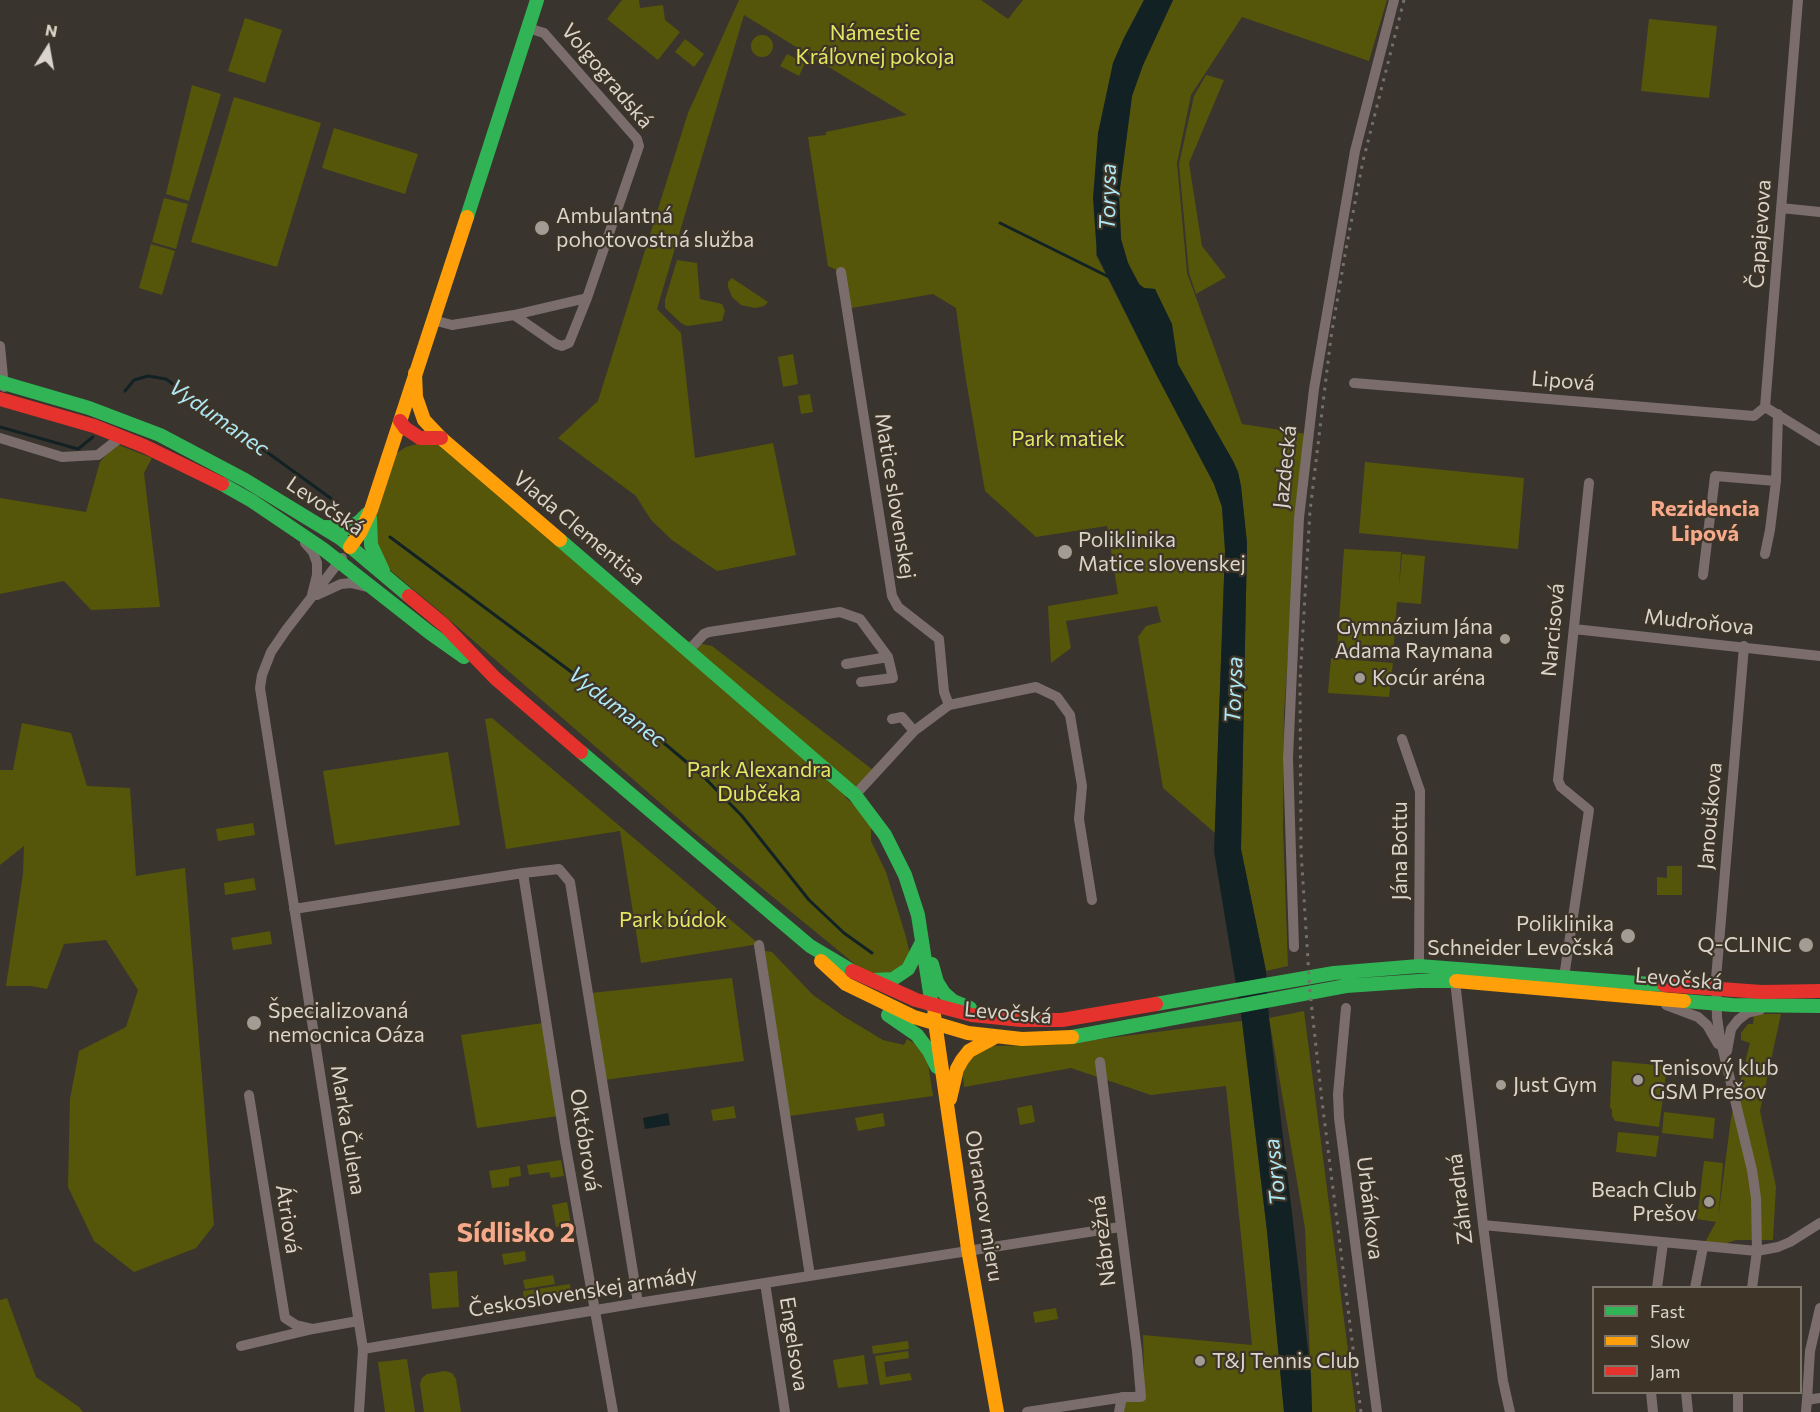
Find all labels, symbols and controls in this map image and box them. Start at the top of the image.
north arrow [18,18,78,78]
street label: Volgogradská [556,18,658,134]
text: N [44,19,59,40]
park label: Námestie Kráľovnej pokoja [796,20,954,70]
water label: Torysa [1094,163,1122,231]
street label: Čapajevova [1744,179,1776,289]
place label: Ambulantná pohotovostná služba [556,203,754,253]
marker: Ambulantná pohotovostná služba [533,219,551,237]
street label: Lipová [1530,366,1596,396]
water label: Vydumanec [164,374,274,462]
street label: Matice slovenskej [869,411,921,581]
street label: Jazdecká [1268,424,1302,510]
park label: Park matiek [1011,426,1125,452]
street label: Vlada Clementisa [508,465,650,591]
street label: Levočská [281,471,369,541]
district label: Rezidencia Lipová [1650,496,1760,548]
place label: Poliklinika Matice slovenskej [1078,527,1246,577]
marker: Poliklinika Matice slovenskej [1056,543,1074,561]
street label: Narcisová [1536,582,1570,678]
street label: Mudroňova [1643,604,1755,640]
place label: Gymnázium Jána Adama Raymana [1335,614,1493,664]
marker: Gymnázium Jána Adama Raymana [1498,632,1512,646]
water label: Torysa [1220,656,1248,724]
water label: Vydumanec [563,661,671,753]
place label: Kocúr aréna [1372,665,1486,691]
marker: Kocúr aréna [1353,671,1367,685]
park label: Park Alexandra Dubčeka [687,757,831,807]
street label: Janouškova [1693,761,1727,871]
street label: Jána Bottu [1387,802,1413,900]
park label: Park búdok [619,907,727,933]
place label: Poliklinika Schneider Levočská [1427,911,1614,961]
marker: Poliklinika Schneider Levočská [1619,927,1637,945]
place label: Q-CLINIC [1698,932,1792,958]
marker: Q-CLINIC [1797,936,1815,954]
street label: Levočská [1634,963,1724,995]
street label: Levočská [963,997,1053,1029]
place label: Špecializovaná nemocnica Oáza [268,998,425,1048]
marker: Špecializovaná nemocnica Oáza [245,1014,263,1032]
place label: Tenisový klub GSM Prešov [1650,1055,1779,1105]
street label: Marka Čulena [325,1063,371,1197]
place label: Just Gym [1513,1072,1597,1098]
marker: Tenisový klub GSM Prešov [1631,1073,1645,1087]
marker: Just Gym [1494,1078,1508,1092]
street label: Októbrová [564,1087,606,1193]
street label: Obrancov mieru [960,1128,1008,1284]
water label: Torysa [1258,1137,1292,1207]
street label: Záhradná [1442,1152,1478,1246]
street label: Urbánkova [1351,1155,1389,1261]
place label: Beach Club Prešov [1591,1177,1697,1227]
street label: Átriová [270,1183,306,1255]
street label: Nábrežná [1085,1194,1121,1288]
marker: Beach Club Prešov [1702,1195,1716,1209]
district label: Sídlisko 2 [457,1217,575,1249]
street label: Československej armády [467,1261,699,1323]
legend [1592,1286,1802,1394]
street label: Engelsova [774,1295,814,1393]
text: Fast [1650,1300,1685,1322]
text: Slow [1650,1330,1690,1352]
place label: T&J Tennis Club [1212,1348,1360,1374]
marker: T&J Tennis Club [1193,1354,1207,1368]
text: Jam [1650,1360,1680,1382]

